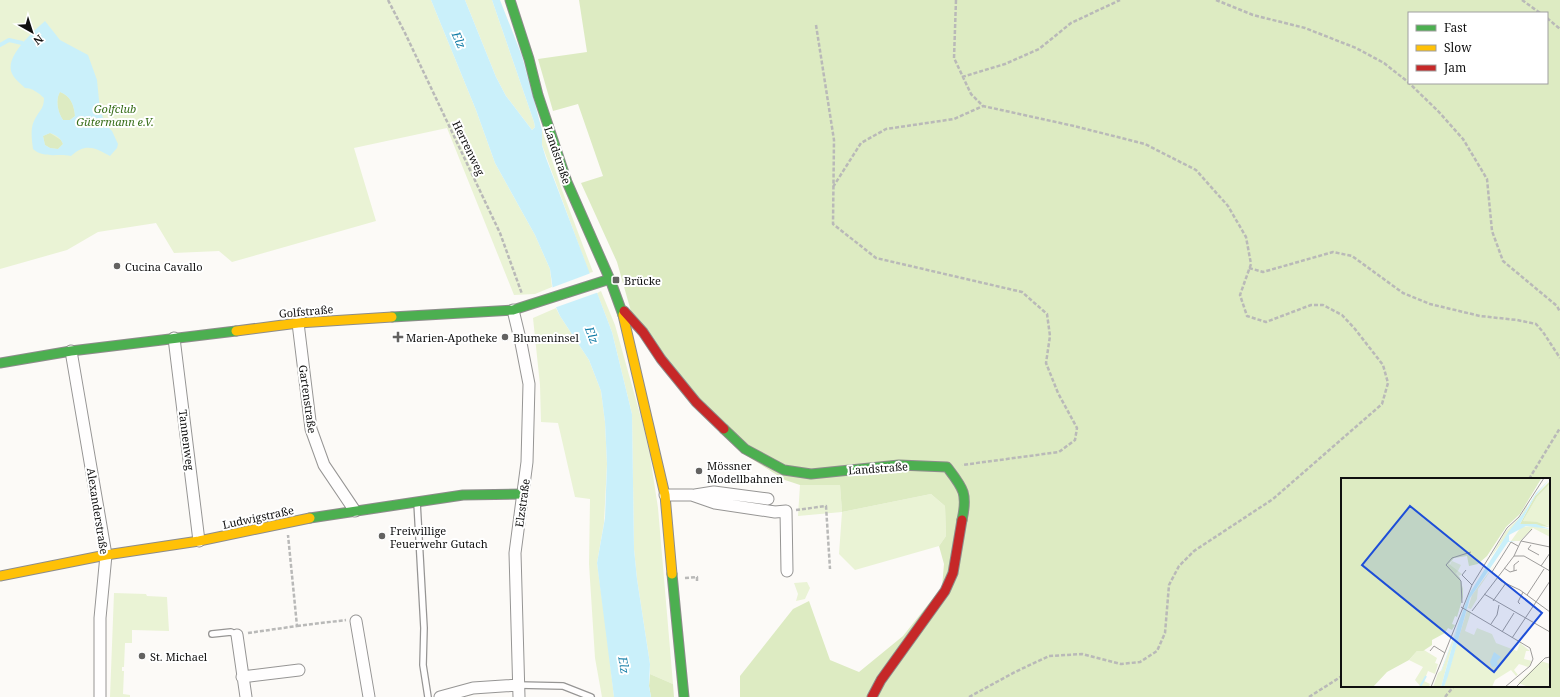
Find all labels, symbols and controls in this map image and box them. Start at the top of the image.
north arrow [12,12,52,52]
legend [1408,12,1548,84]
text: Fast [1444,19,1467,36]
water label: Elz [447,28,470,51]
text: N [30,32,47,49]
text: Slow [1444,39,1472,56]
text: Jam [1443,59,1466,76]
park label: Golfclub Gütermann e.V. [76,101,154,129]
street label: Herrenweg [449,118,489,178]
street label: Landstraße [541,124,575,186]
place label: Cucina Cavallo [125,259,203,274]
marker: Cucina Cavallo [112,261,122,271]
place label: Brücke [624,273,661,288]
marker: Brücke [611,275,621,285]
street label: Golfstraße [278,301,334,321]
water label: Elz [581,323,603,346]
place label: Marien-Apotheke [406,330,497,345]
place label: Blumeninsel [513,330,579,345]
marker: Marien-Apotheke [393,332,403,342]
marker: Blumeninsel [500,332,510,342]
street label: Gartenstraße [296,364,320,434]
street label: Tannenweg [176,409,198,471]
place label: Mössner Modellbahnen [707,458,783,486]
street label: Landstraße [848,458,909,478]
marker: Mössner Modellbahnen [694,466,704,476]
street label: Alexanderstraße [84,467,112,555]
street label: Elzstraße [511,478,533,528]
inset map [1341,478,1550,687]
street label: Ludwigstraße [221,502,295,532]
place label: Freiwillige Feuerwehr Gutach [390,523,488,551]
marker: Freiwillige Feuerwehr Gutach [377,531,387,541]
place label: St. Michael [150,649,208,664]
marker: St. Michael [137,651,147,661]
water label: Elz [614,654,634,675]

